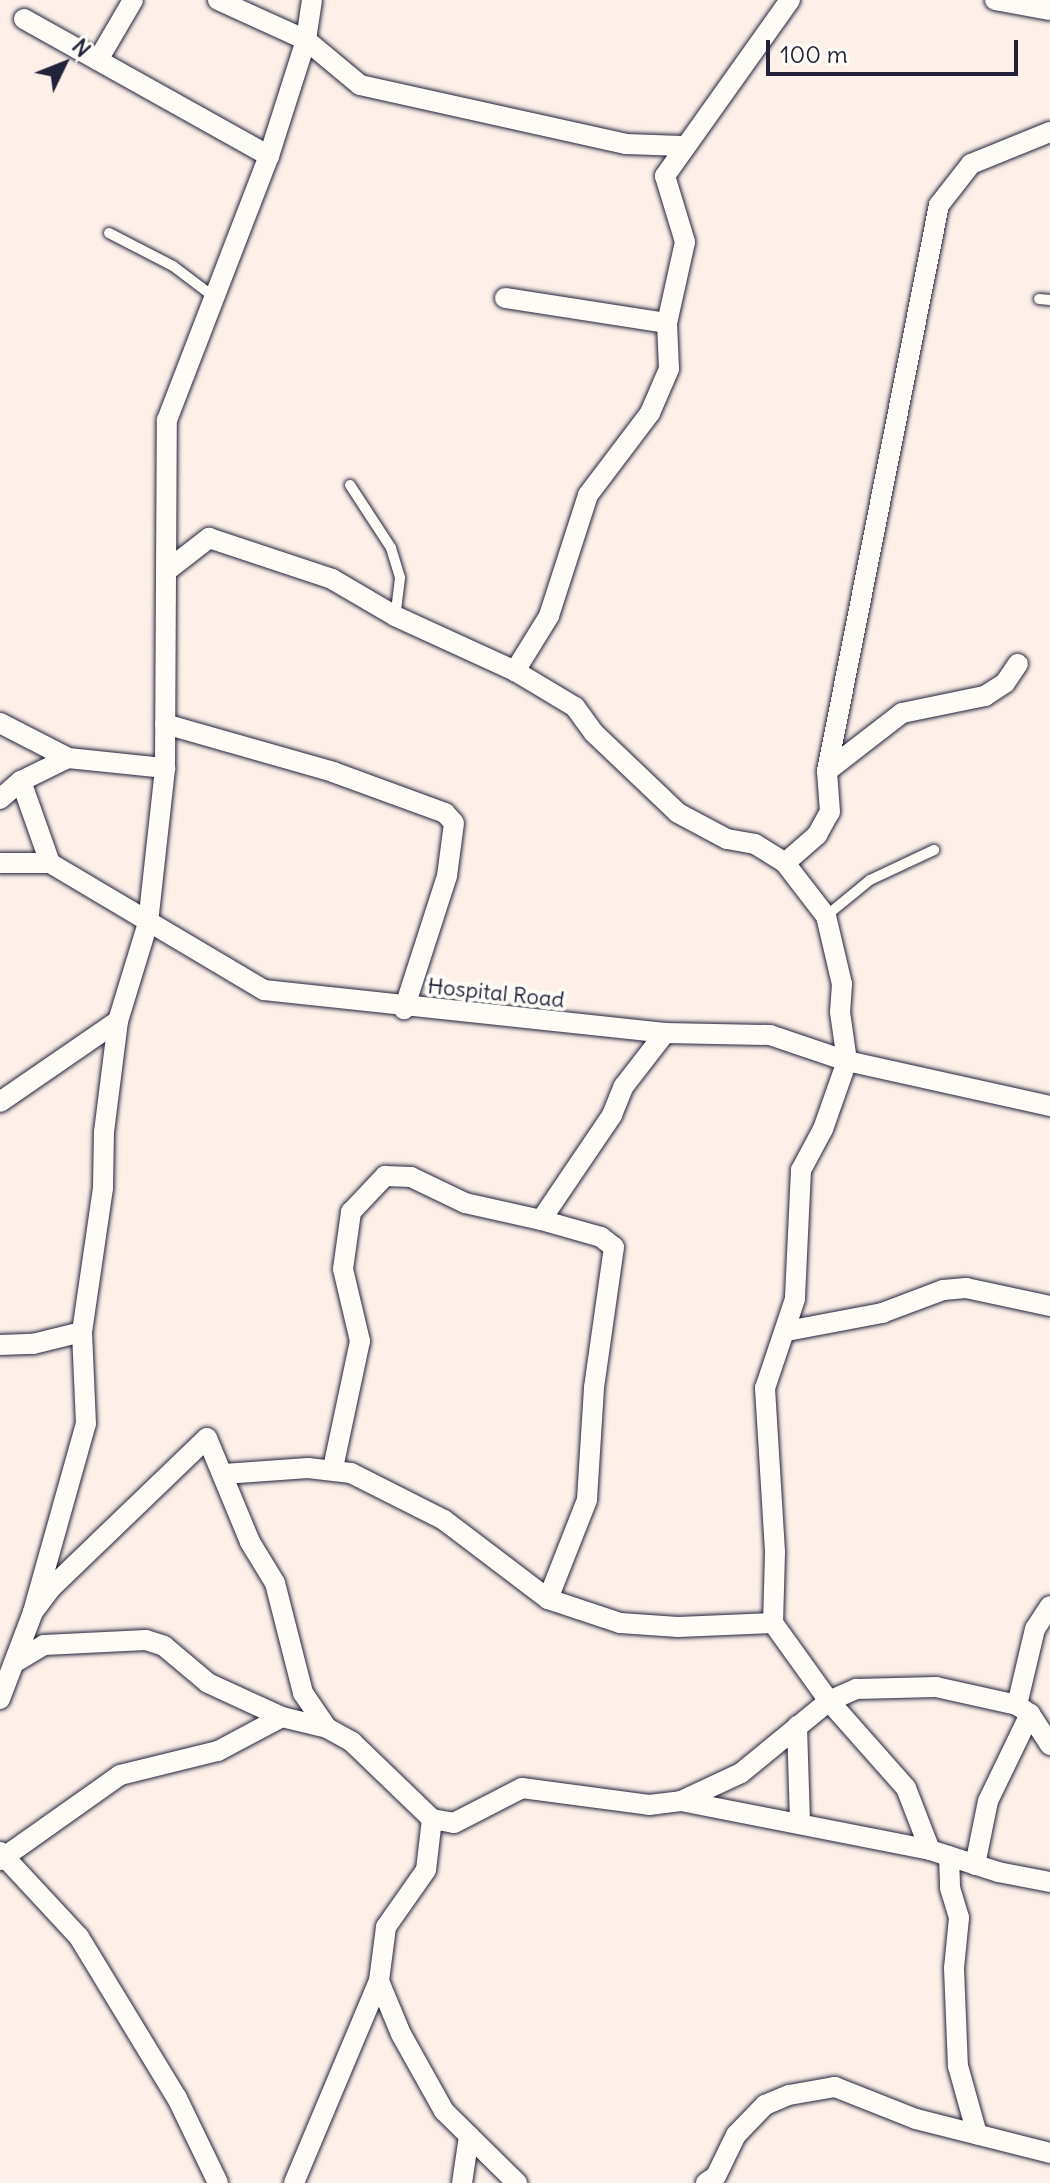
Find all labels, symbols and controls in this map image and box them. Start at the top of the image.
north arrow [24,24,104,104]
scale bar [770,24,1022,74]
text: N [66,33,97,63]
text: 100 m [780,39,848,69]
street label: Hospital Road [426,973,566,1013]

